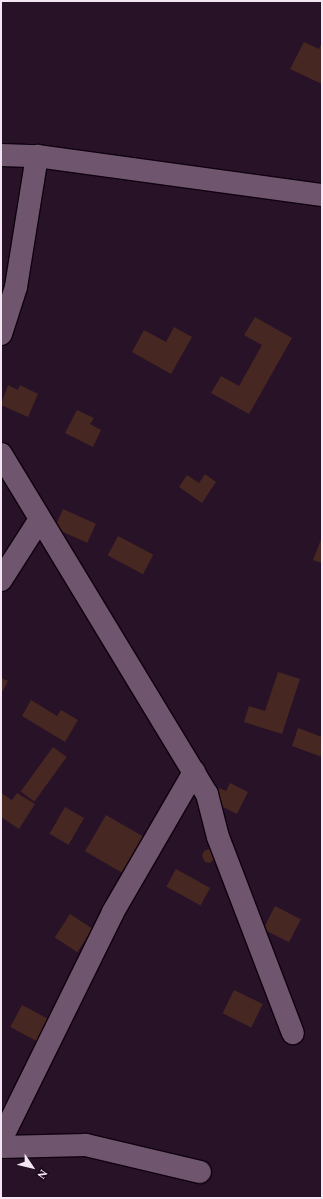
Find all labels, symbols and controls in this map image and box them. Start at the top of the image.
north arrow [12,1147,52,1187]
text: N [33,1166,52,1183]

